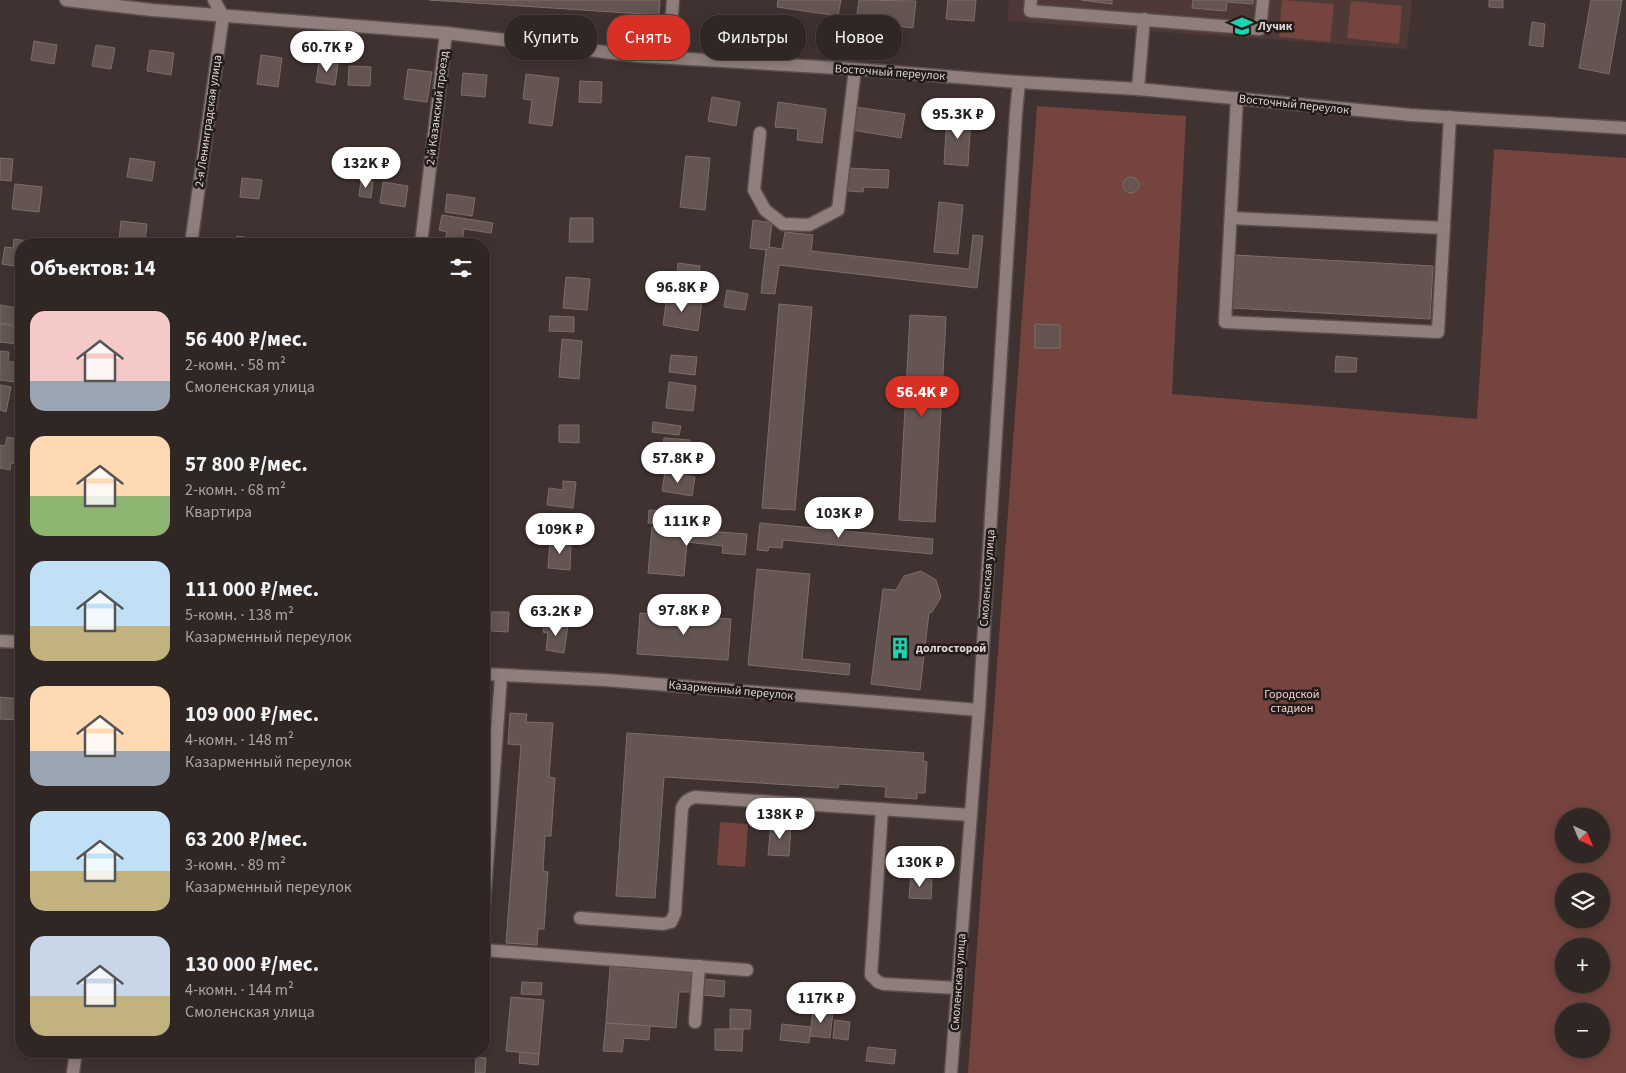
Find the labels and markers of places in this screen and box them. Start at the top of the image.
school or university icon: Лучик [1229,13,1255,39]
place label: Лучик [1257,18,1293,35]
pin: 60.7K ₽ [281,30,373,73]
pin: 95.3K ₽ [912,98,1004,140]
pin: 132K ₽ [325,146,407,189]
pin: 96.8K ₽ [636,270,728,313]
pin: 56.4K ₽ [876,376,968,418]
pin: 57.8K ₽ [632,442,724,484]
pin: 103K ₽ [798,496,880,539]
pin: 111K ₽ [646,504,728,547]
pin: 109K ₽ [519,512,601,555]
pin: 63.2K ₽ [510,594,602,637]
pin: 97.8K ₽ [638,594,730,636]
building icon: долгосторой [887,635,913,661]
place label: долгосторой [916,640,986,657]
pin: 138K ₽ [739,798,821,840]
pin: 130K ₽ [879,846,961,888]
pin: 117K ₽ [780,982,862,1024]

